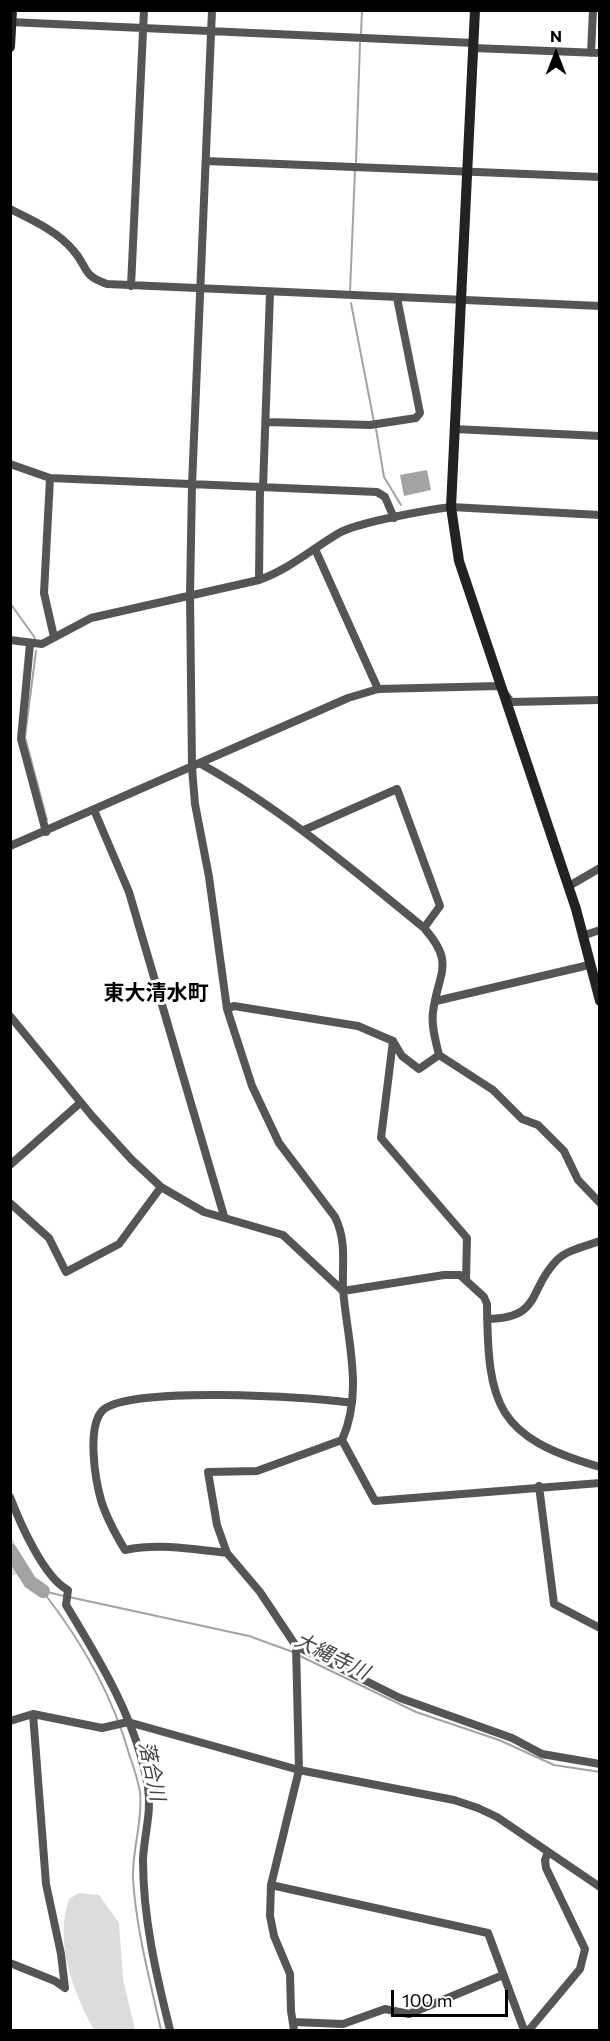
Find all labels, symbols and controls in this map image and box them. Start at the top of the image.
north arrow [526,24,586,84]
text: N [550,26,562,45]
district label: 東大清水町 [104,980,208,1006]
water label: 大縄寺川 [291,1628,373,1684]
water label: 落合川 [134,1739,170,1803]
scale bar [394,1978,511,2016]
text: 100 m [402,1989,452,2011]

